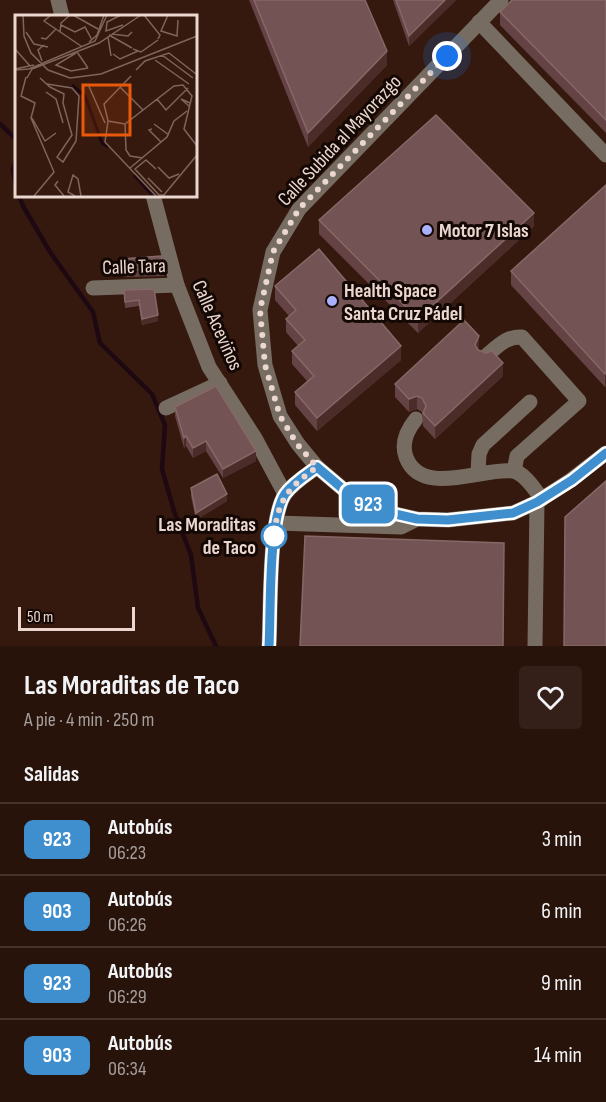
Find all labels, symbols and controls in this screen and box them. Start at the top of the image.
inset map [15,15,196,196]
your location [432,41,462,71]
street label: Calle Subida al Mayorazgo [273,70,407,211]
place label: Motor 7 Islas [439,219,529,243]
marker: Motor 7 Islas [420,223,434,237]
street label: Calle Tara [102,254,166,280]
street label: Calle Aceviños [187,277,248,374]
place label: Health Space Santa Cruz Pádel [344,279,462,326]
marker: Health Space Santa Cruz Pádel [325,294,339,308]
line badge: 923 [334,484,403,524]
text: 923 [354,492,382,517]
place label: Las Moraditas de Taco [158,513,256,560]
marker: Las Moraditas de Taco [261,523,287,549]
scale bar [18,604,135,632]
text: 50 m [27,608,53,627]
button: heart [519,666,582,729]
text: Las Moraditas de Taco [24,669,240,702]
text: A pie · 4 min · 250 m [24,708,154,732]
text: Salidas [24,761,79,788]
text: Autobús [108,814,172,841]
text: 3 min [542,826,582,853]
text: 923 [43,827,71,852]
text: 06:23 [108,841,146,865]
text: Autobús [108,886,172,913]
text: 6 min [541,898,582,925]
text: 903 [42,899,72,924]
text: 06:26 [108,913,146,937]
text: Autobús [108,958,172,985]
text: 9 min [541,970,582,997]
text: 923 [43,971,71,996]
text: 06:29 [108,985,147,1009]
text: Autobús [108,1030,172,1057]
text: 14 min [534,1042,582,1069]
text: 903 [42,1043,72,1068]
text: 06:34 [108,1057,146,1081]

